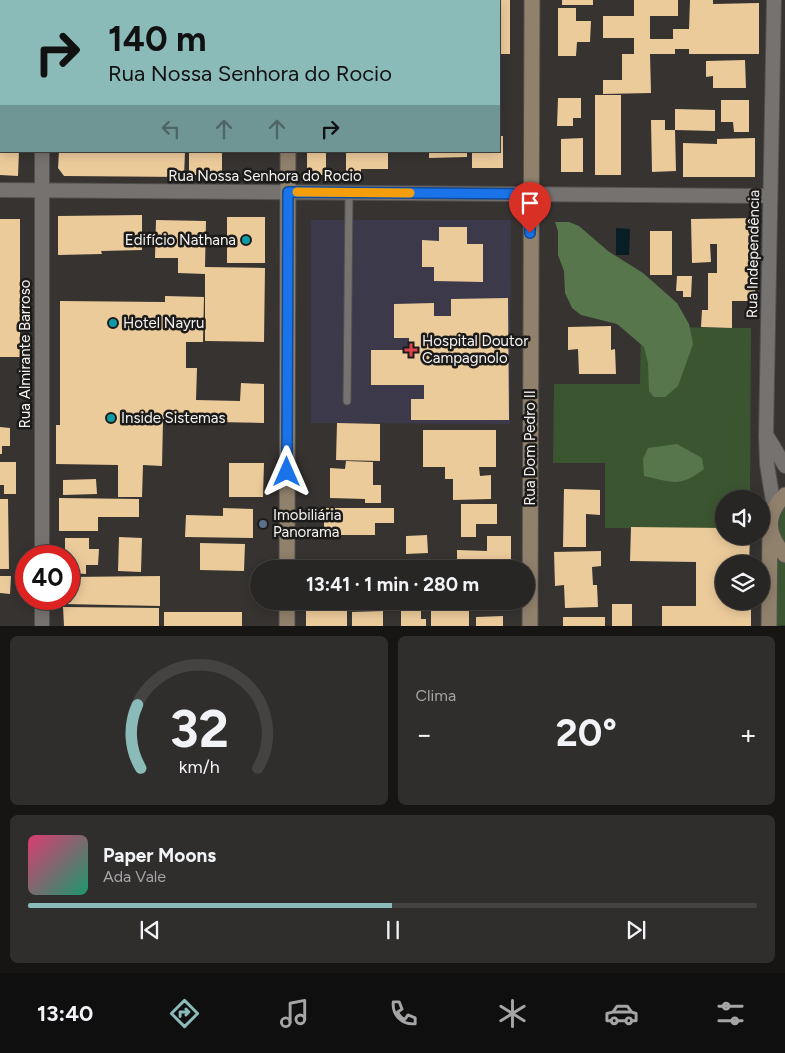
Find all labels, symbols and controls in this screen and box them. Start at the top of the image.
text: 140 m [108,18,206,60]
icon: right [25,20,90,85]
text: Rua Nossa Senhora do Rocio [108,60,392,87]
icon: left [157,115,185,143]
icon: ahead [210,115,238,143]
icon: ahead [263,115,291,143]
icon: right [316,115,344,143]
street label: Rua Nossa Senhora do Rocio [168,167,362,185]
pin [509,182,551,233]
icon: arrive [516,189,544,217]
street label: Rua Independência [743,190,763,318]
place label: Edifício Nathana [125,231,236,249]
marker: Edifício Nathana [240,234,252,246]
street label: Rua Almirante Barroso [16,279,34,428]
place label: Hotel Nayru [123,314,204,332]
marker: Hotel Nayru [107,317,119,329]
place label: Hospital Doutor Campagnolo [422,332,528,367]
marker: Hospital Doutor Campagnolo [404,343,418,357]
street label: Rua Dom Pedro II [521,390,539,506]
place label: Inside Sistemas [121,409,226,427]
marker: Inside Sistemas [105,412,117,424]
position arrow [260,445,312,497]
map controls [715,490,770,610]
button: sound [715,490,770,545]
place label: Imobiliária Panorama [273,506,341,541]
marker: Imobiliária Panorama [257,518,269,530]
speed limit sign: 40 [15,545,80,610]
button: layers [715,555,770,610]
text: 13:41 · 1 min · 280 m [306,573,479,596]
text: Clima [416,686,456,705]
text: 32 [169,698,228,760]
text: 20° [556,710,617,756]
text: − [416,717,433,751]
text: + [740,717,757,751]
text: km/h [178,756,219,777]
text: Paper Moons [103,844,216,867]
text: Ada Vale [103,867,166,886]
icon: previous [136,916,164,944]
icon: pause [379,916,407,944]
icon: next [622,916,650,944]
icon: directions [167,996,202,1031]
icon: music [277,996,312,1031]
icon: phone [386,996,421,1031]
icon: climate [495,996,530,1031]
icon: car [604,996,639,1031]
icon: filters [713,996,748,1031]
text: 13:40 [37,1000,93,1027]

